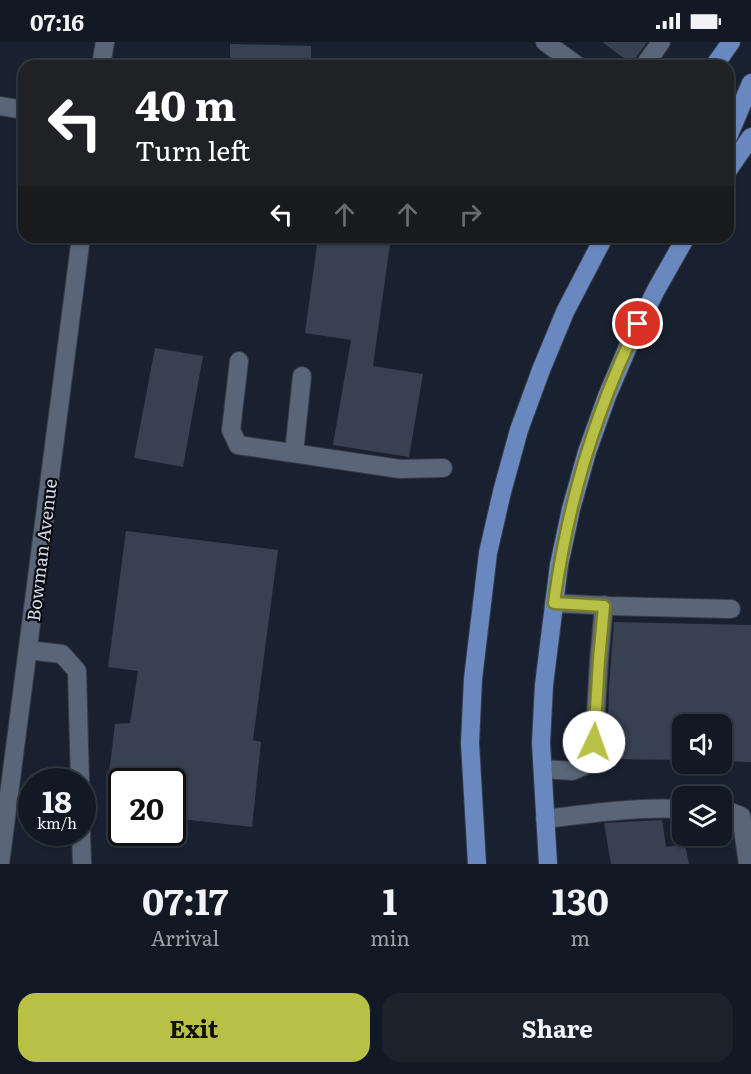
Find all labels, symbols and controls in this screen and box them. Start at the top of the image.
text: 07:16 [30,5,84,38]
text: 40 m [135,72,236,134]
icon: left [36,84,114,162]
text: Turn left [135,129,250,169]
icon: left [265,198,298,231]
icon: ahead [328,198,361,231]
icon: ahead [391,198,424,231]
icon: right [454,198,487,231]
pin [612,298,663,349]
icon: arrive [621,307,654,340]
street label: Bowman Avenue [19,477,63,623]
position arrow [562,710,626,774]
map controls [672,714,732,846]
button: sound [672,714,732,774]
speed limit sign: 20 [108,768,186,846]
text: 18 [42,778,72,822]
button: layers [672,786,732,846]
text: km/h [37,811,77,834]
text: 07:17 [142,873,228,926]
text: 1 [383,873,397,926]
text: 130 [552,873,609,926]
text: Arrival [151,922,219,952]
text: min [370,922,410,952]
text: m [571,922,590,952]
button: Exit [18,993,370,1062]
button: Share [382,993,733,1062]

